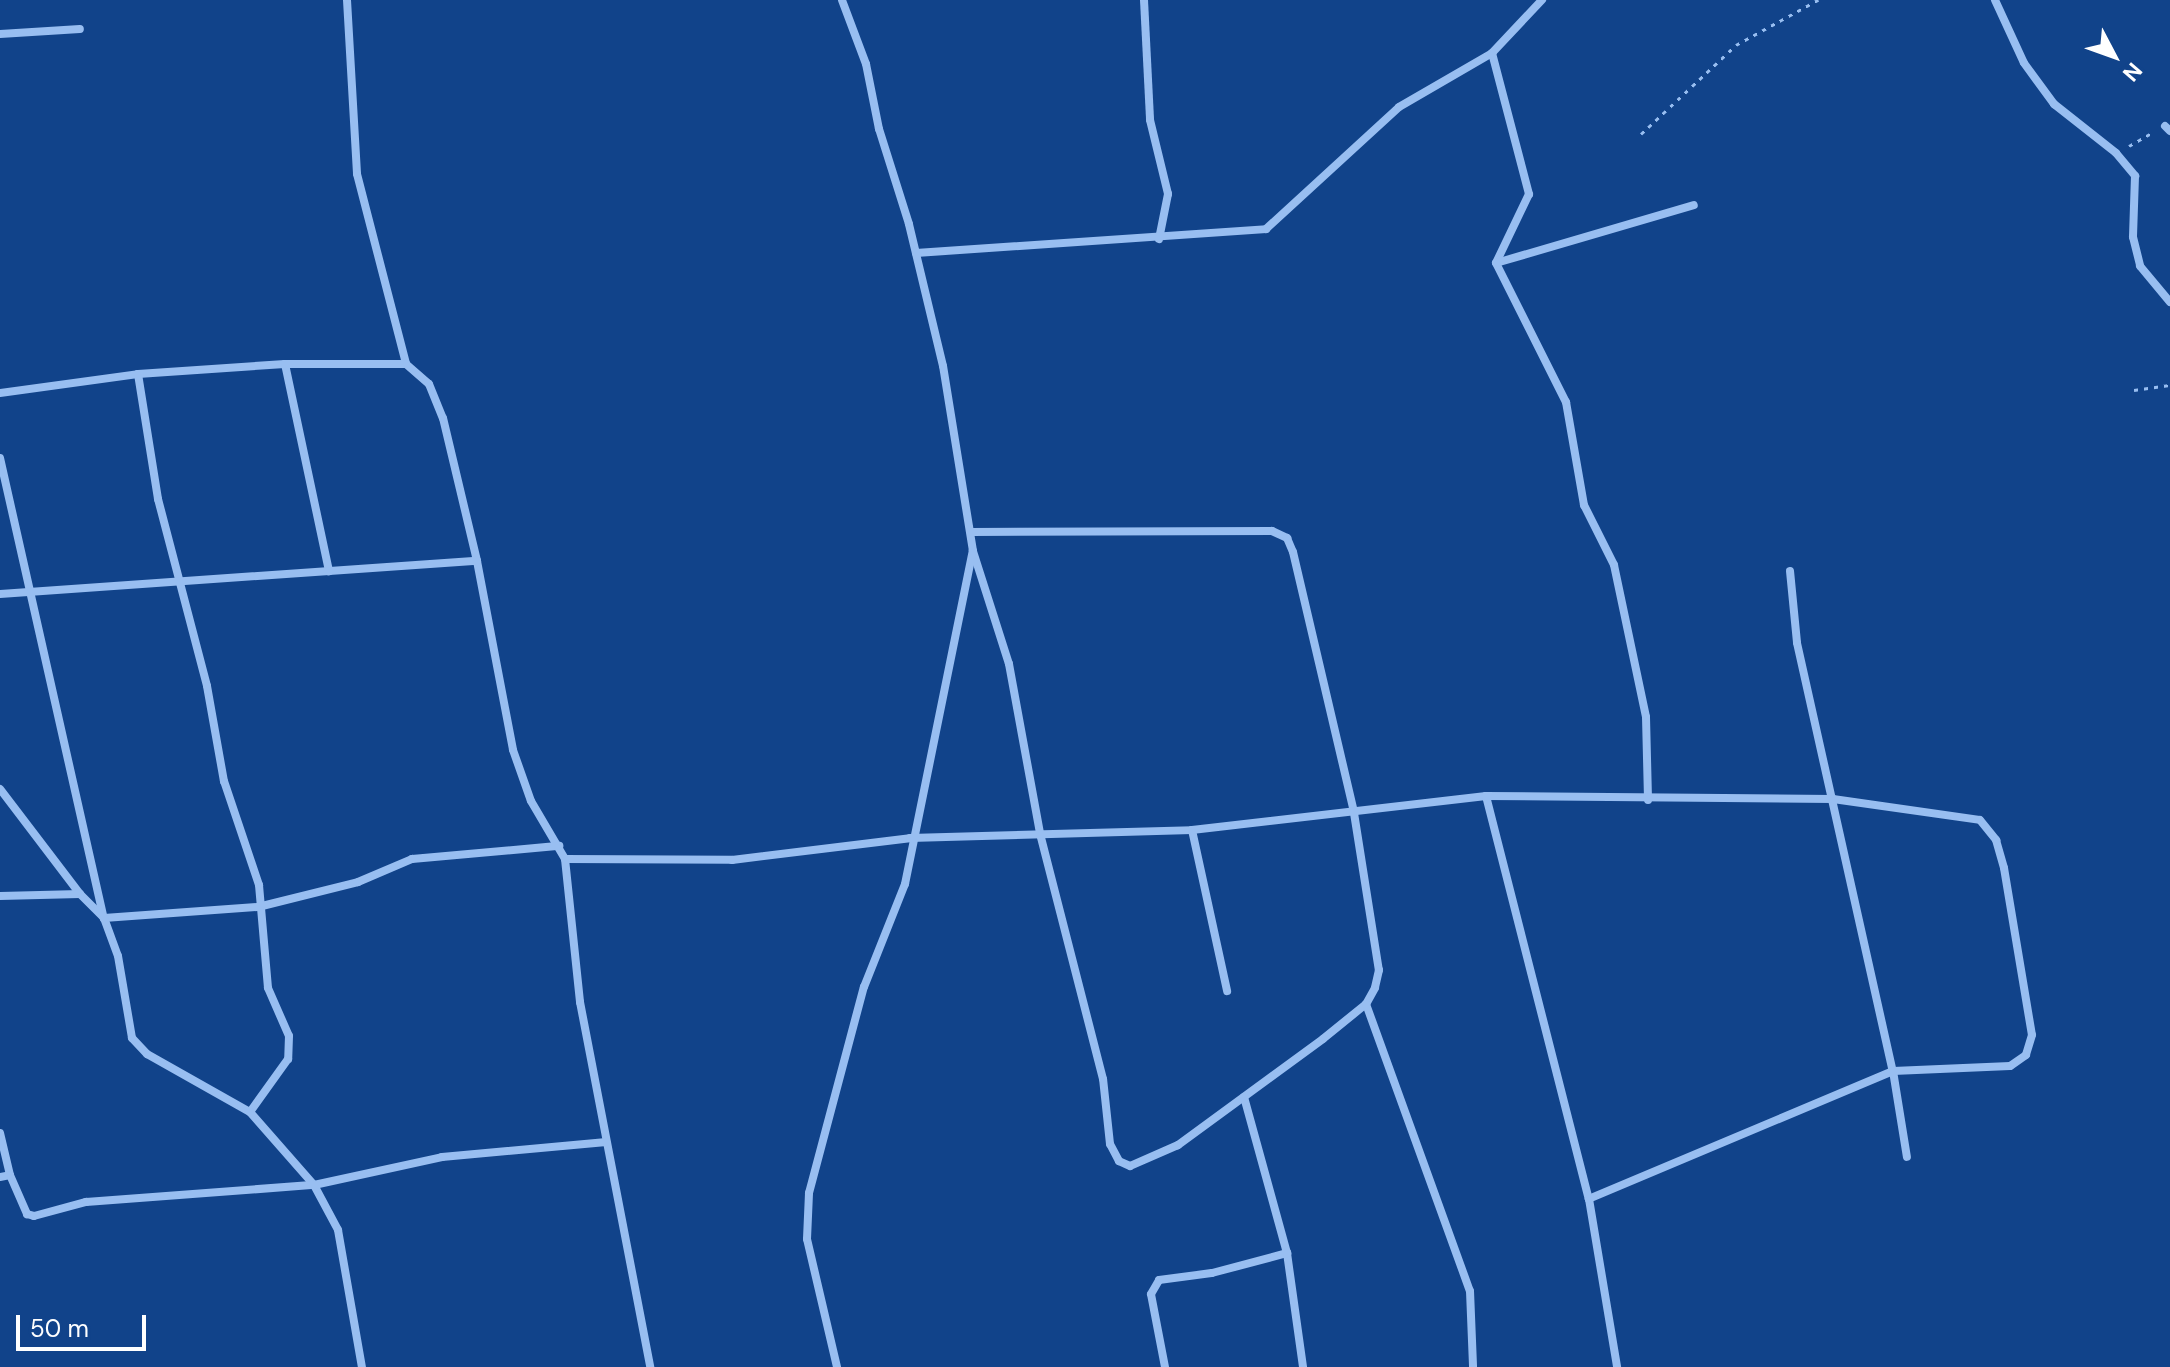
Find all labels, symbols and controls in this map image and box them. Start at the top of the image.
north arrow [2074,16,2154,96]
text: N [2116,56,2149,88]
scale bar [20,1299,150,1349]
text: 50 m [30,1313,89,1344]

